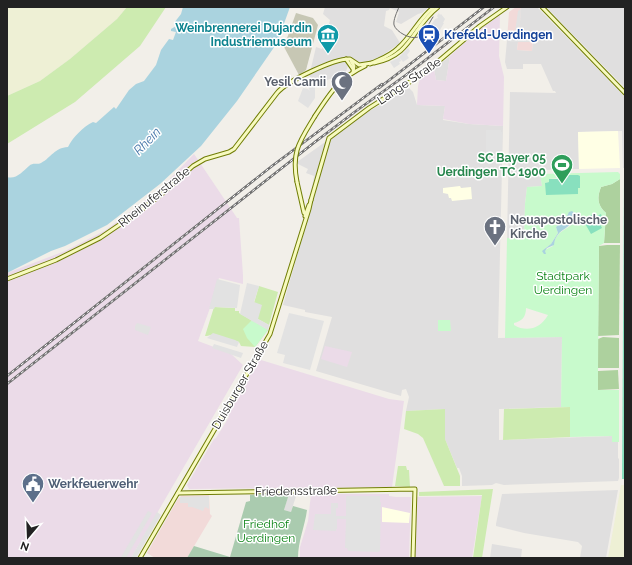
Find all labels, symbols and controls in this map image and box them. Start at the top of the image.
place label: Weinbrennerei Dujardin Industriemuseum [175,21,312,49]
museum icon: Weinbrennerei Dujardin Industriemuseum [315,22,341,55]
station icon: Krefeld-Uerdingen [416,22,442,55]
place label: Krefeld-Uerdingen [444,28,553,42]
street label: Lange Straße [375,55,443,107]
mosque icon: Yesil Camii [329,69,355,102]
place label: Yesil Camii [264,75,326,89]
water label: Rhein [130,124,164,158]
place label: SC Bayer 05 Uerdingen TC 1900 [437,151,546,179]
sports icon: SC Bayer 05 Uerdingen TC 1900 [549,152,575,185]
street label: Rheinuferstraße [115,164,193,230]
place label: Neuapostolische Kirche [510,213,607,241]
church icon: Neuapostolische Kirche [482,214,508,247]
park label: Stadtpark Uerdingen [534,269,592,297]
street label: Duisburger Straße [209,338,271,432]
public building icon: Werkfeuerwehr [20,471,46,504]
place label: Werkfeuerwehr [48,477,138,491]
street label: Friedensstraße [255,483,337,499]
north arrow [8,517,48,557]
park label: Friedhof Uerdingen [237,517,295,545]
text: N [19,538,31,553]

